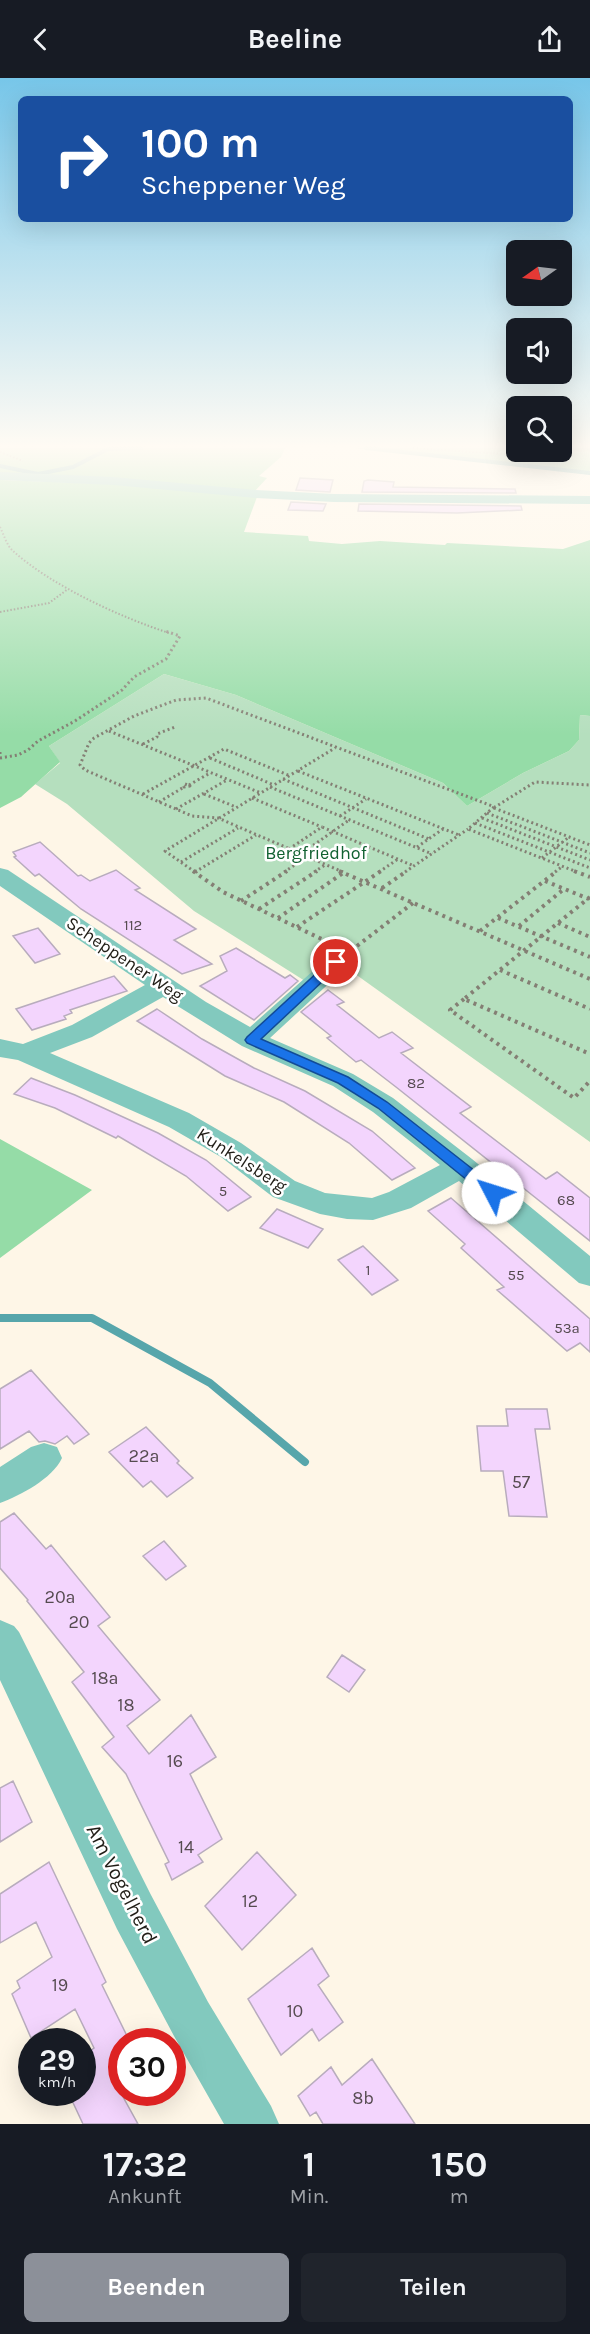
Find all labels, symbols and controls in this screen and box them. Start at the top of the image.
icon: back [24,23,57,56]
text: Beeline [248,23,342,55]
icon: share [533,23,566,56]
text: 100 m [141,118,260,168]
icon: right [42,120,120,198]
text: Scheppener Weg [141,169,346,201]
north arrow [506,240,572,306]
map controls [506,240,572,462]
button: sound [506,318,572,384]
button: search [506,396,572,462]
park label: Bergfriedhof [265,842,368,864]
street label: Scheppener Weg [62,912,188,1006]
house number: 112 [124,916,142,934]
pin [310,936,361,987]
icon: arrive [319,945,352,978]
house number: 82 [407,1074,425,1092]
street label: Kunkelsberg [193,1123,291,1197]
position arrow [461,1161,525,1225]
house number: 5 [219,1182,227,1200]
house number: 68 [557,1191,575,1209]
house number: 1 [366,1261,370,1279]
house number: 55 [508,1266,524,1284]
house number: 53a [554,1319,580,1337]
house number: 22a [129,1445,159,1467]
house number: 57 [512,1471,531,1493]
house number: 20a [44,1586,76,1608]
house number: 20 [68,1611,90,1633]
house number: 18a [92,1667,118,1689]
house number: 18 [117,1694,135,1716]
house number: 16 [167,1750,183,1772]
street label: Am Vogelherd [81,1820,163,1948]
house number: 14 [178,1836,194,1858]
house number: 12 [242,1890,258,1912]
house number: 19 [52,1974,68,1996]
house number: 10 [287,2000,303,2022]
speed limit sign: 30 [108,2028,186,2106]
text: 29 [39,2042,75,2078]
text: km/h [38,2073,76,2091]
house number: 8b [352,2087,374,2109]
text: 17:32 [103,2143,187,2185]
text: 1 [303,2143,315,2185]
text: 150 [431,2143,487,2185]
text: Ankunft [108,2185,182,2208]
text: Min. [290,2185,328,2208]
text: m [450,2185,469,2208]
button: Beenden [24,2253,289,2322]
button: Teilen [301,2253,566,2322]

